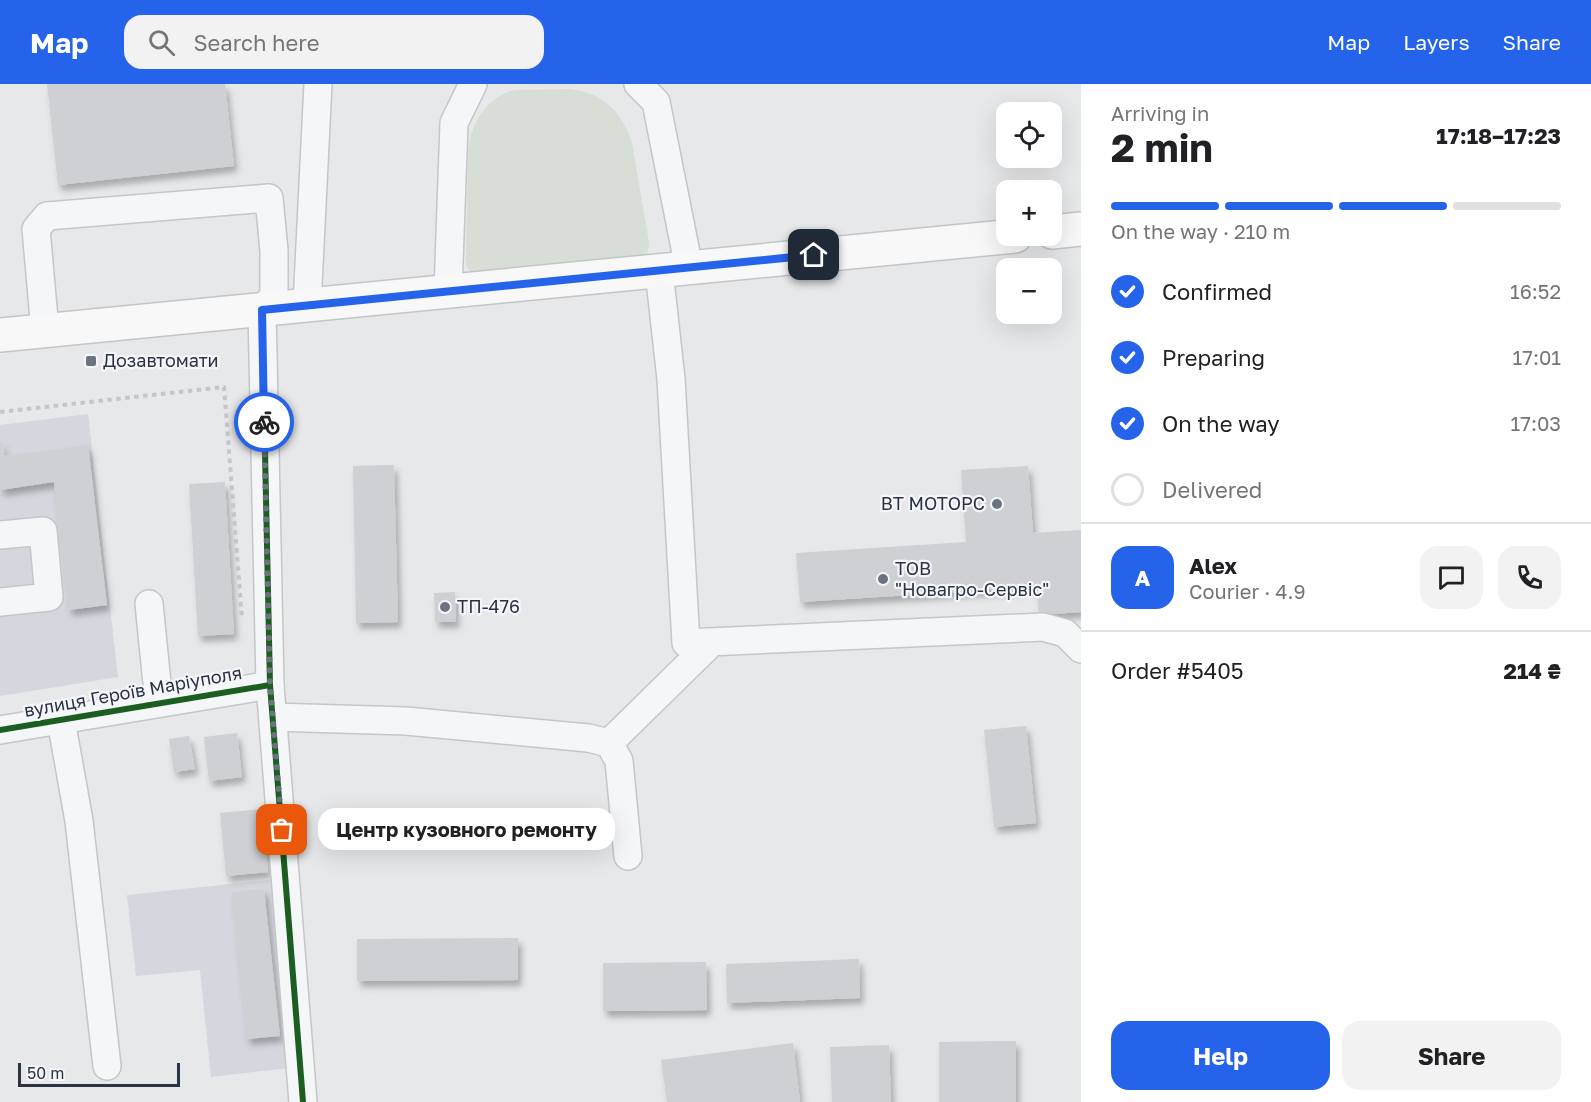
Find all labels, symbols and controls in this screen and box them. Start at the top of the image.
search box [124,15,544,69]
text: Map [30,26,88,59]
icon: search [145,26,178,59]
text: Search here [193,29,319,56]
text: Map [1327,29,1370,55]
text: Layers [1403,29,1470,55]
text: Share [1503,29,1561,55]
text: Arriving in [1111,101,1209,125]
map controls [996,102,1062,324]
button: locate [996,102,1062,168]
text: 17:18–17:23 [1436,122,1561,149]
text: 2 min [1111,124,1213,171]
button: + [996,180,1062,246]
text: On the way · 210 m [1111,219,1290,243]
pin [788,229,839,280]
icon: home [797,238,830,271]
button: − [996,258,1062,324]
icon: check [1111,275,1144,308]
text: Confirmed [1162,278,1272,305]
text: 16:52 [1510,279,1561,303]
icon: check [1111,341,1144,374]
text: Preparing [1162,344,1265,371]
text: 17:01 [1513,345,1561,369]
place label: Дозавтомати [103,349,219,371]
marker: Дозавтомати [84,354,98,368]
courier [234,392,294,452]
icon: bike [248,406,281,439]
icon: check [1111,407,1144,440]
text: On the way [1162,410,1280,437]
text: 17:03 [1511,411,1561,435]
text: Delivered [1162,476,1262,503]
place label: ВТ МОТОРС [881,492,985,514]
marker: ВТ МОТОРС [990,497,1004,511]
button: chat [1420,546,1483,609]
button: phone [1498,546,1561,609]
text: Alex [1189,552,1237,579]
place label: ТОВ "Новагро-Сервіс" [895,557,1049,600]
text: A [1135,564,1150,591]
marker: ТОВ "Новагро-Сервіс" [876,572,890,586]
text: Courier · 4.9 [1189,579,1306,603]
place label: ТП-476 [457,595,520,617]
marker: ТП-476 [438,600,452,614]
text: Order #5405 [1111,657,1244,684]
text: 214 ₴ [1504,657,1561,684]
street label: вулиця Героїв Маріуполя [22,661,244,721]
pin [256,804,307,855]
callout: Центр кузовного ремонту [318,809,615,851]
icon: bag [265,813,298,846]
text: Центр кузовного ремонту [336,817,597,841]
button: Help [1111,1021,1330,1090]
button: Share [1342,1021,1561,1090]
scale bar [18,1060,180,1088]
text: 50 m [27,1063,64,1083]

